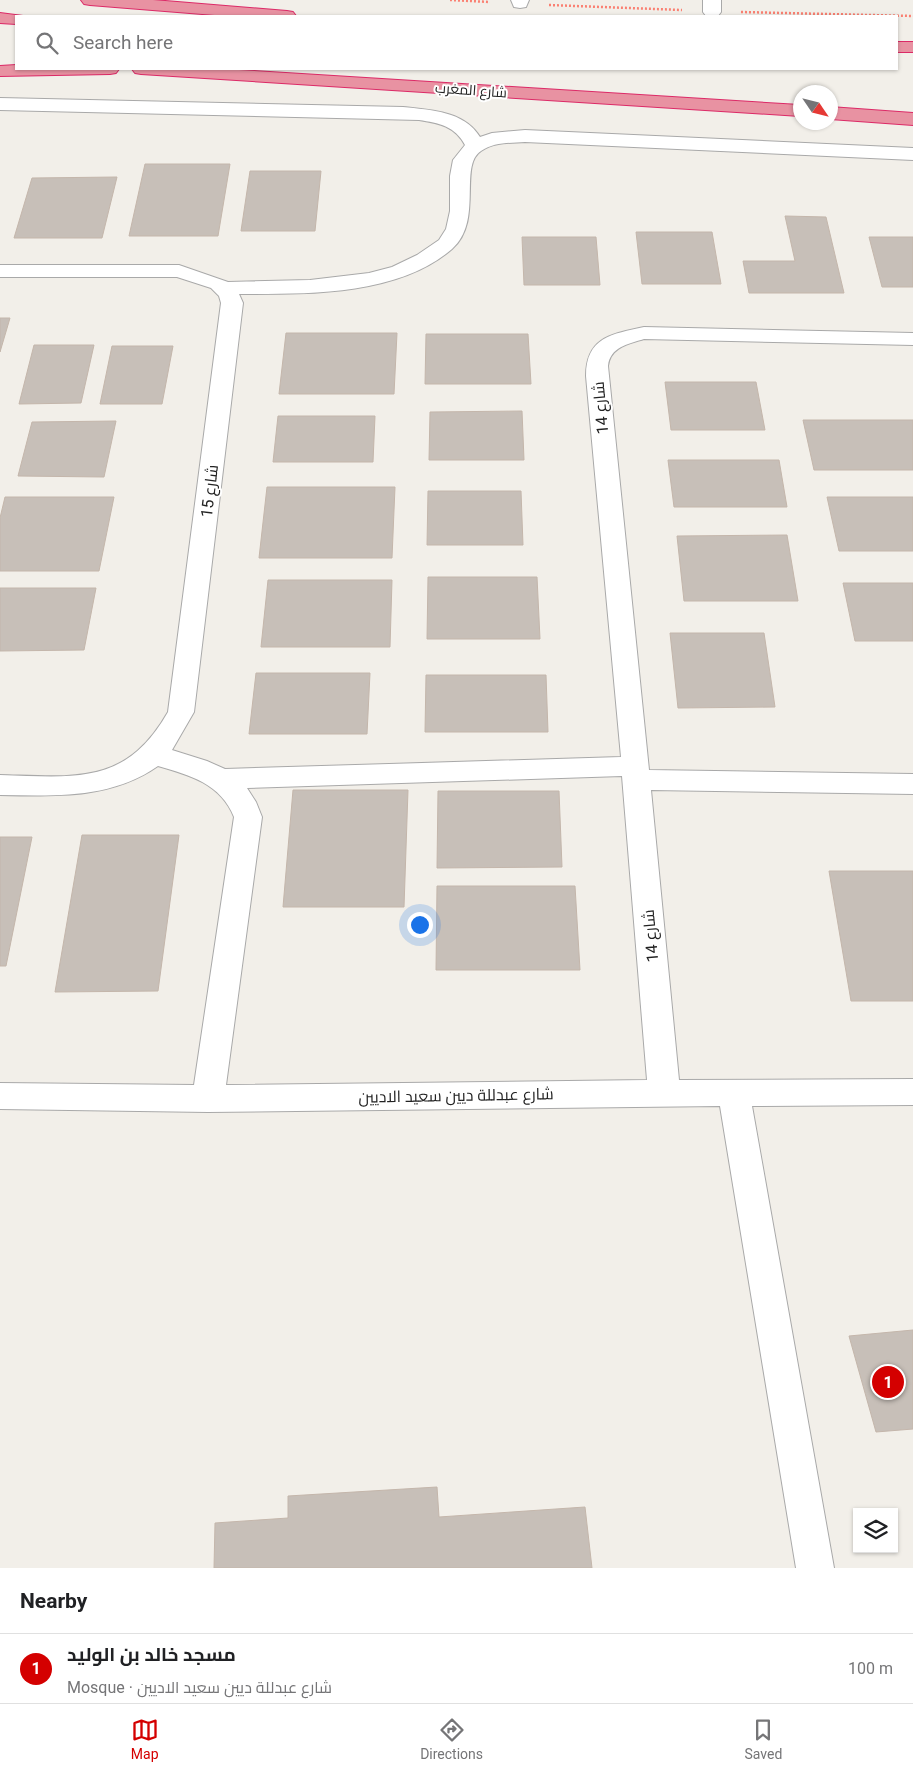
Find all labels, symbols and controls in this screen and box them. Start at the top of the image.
search box [15,15,898,70]
icon: search [33,29,61,57]
text: Search here [73,31,173,54]
street label: شارع المغرب [435,80,507,101]
north arrow [793,85,838,130]
street label: شارع 14 [589,381,614,435]
street label: شارع 15 [197,464,224,519]
street label: شارع 14 [639,909,664,963]
your location [407,912,433,938]
street label: شارع عبدللة ديين سعيد الاديين [358,1084,554,1109]
pin: 1 [872,1363,904,1401]
map controls [853,1508,898,1553]
button: layers [853,1508,898,1553]
text: Nearby [20,1589,87,1613]
text: مسجد خالد بن الوليد [67,1643,236,1666]
text: 1 [31,1659,41,1678]
text: 100 m [848,1659,893,1678]
text: Mosque · شارع عبدللة ديين سعيد الاديين [67,1678,332,1697]
tab: Map [131,1716,159,1762]
tab: Directions [420,1716,483,1762]
tab: Saved [744,1716,782,1762]

